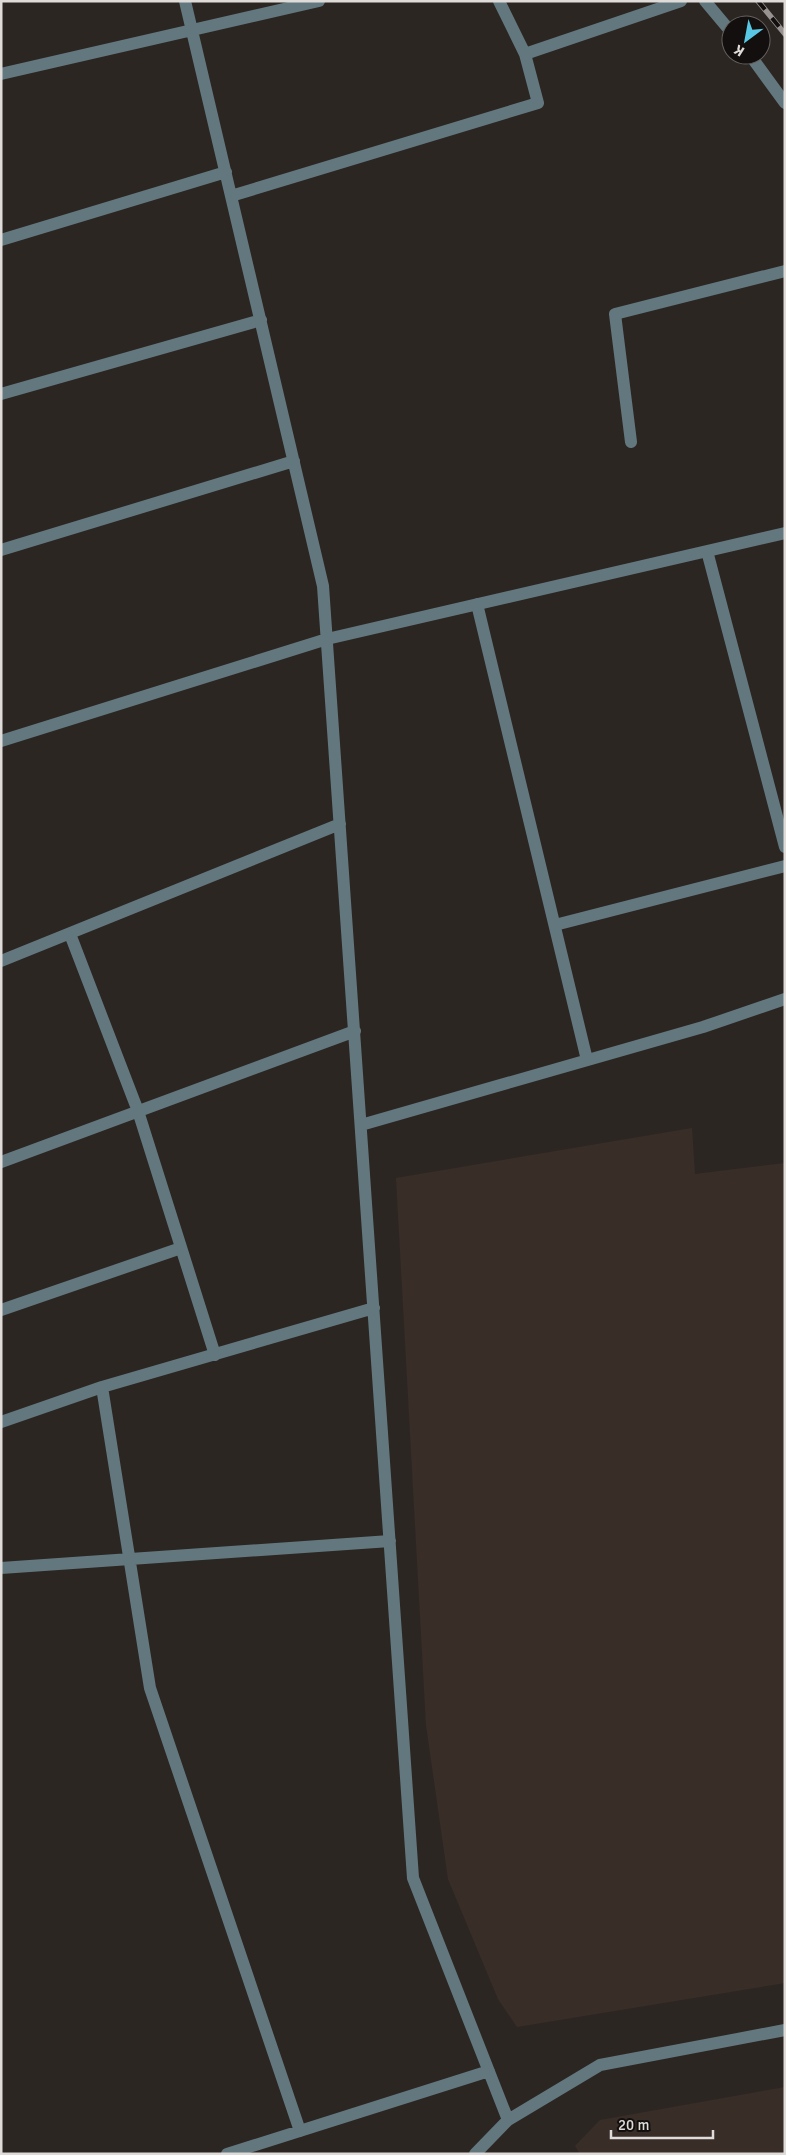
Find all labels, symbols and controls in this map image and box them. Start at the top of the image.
north arrow [721,15,771,65]
text: K [731,41,748,60]
scale bar [611,2108,714,2140]
text: 20 m [618,2116,649,2134]

